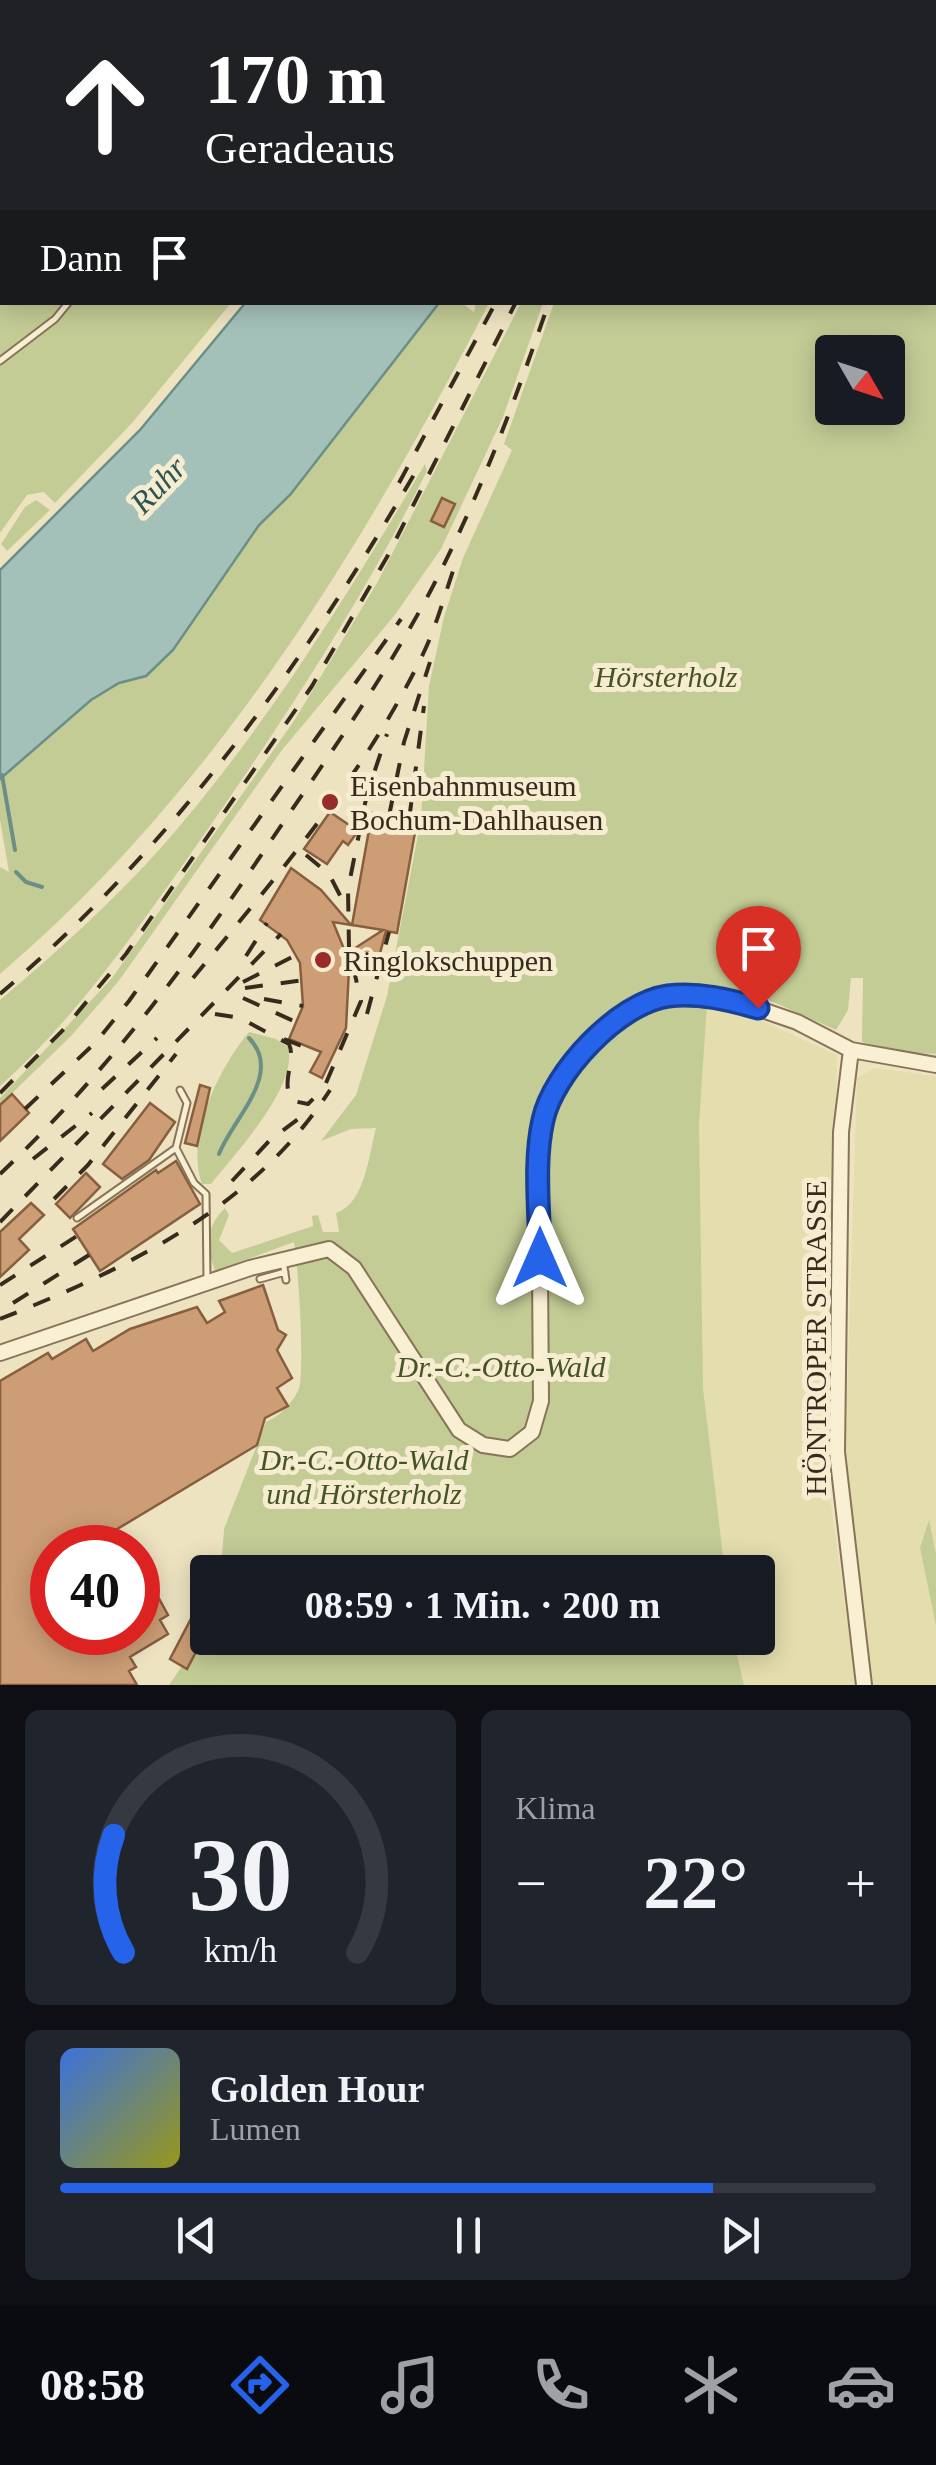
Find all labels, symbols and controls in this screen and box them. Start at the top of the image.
icon: ahead [40,40,170,170]
text: 170 m [205,41,386,118]
text: Geradeaus [205,123,395,173]
icon: arrive [142,230,197,285]
text: Dann [40,237,122,279]
north arrow [815,335,905,425]
map controls [815,335,905,425]
water label: Ruhr [122,449,194,521]
park label: Hörsterholz [594,660,738,693]
place label: Eisenbahnmuseum Bochum-Dahlhausen [350,769,603,836]
marker: Eisenbahnmuseum Bochum-Dahlhausen [319,791,341,813]
pin [716,906,801,1009]
icon: arrive [731,921,786,976]
place label: Ringlokschuppen [343,944,553,977]
marker: Ringlokschuppen [312,949,334,971]
street label: HÖNTROPER STRASSE [799,1180,832,1496]
position arrow [488,1206,592,1310]
park label: Dr.-C.-Otto-Wald [396,1350,606,1383]
park label: Dr.-C.-Otto-Wald und Hörsterholz [259,1443,469,1510]
speed limit sign: 40 [30,1525,160,1655]
text: 08:59 · 1 Min. · 200 m [305,1584,660,1626]
text: Klima [516,1790,595,1826]
text: 30 [188,1817,292,1932]
text: 22° [643,1841,748,1924]
text: − [516,1853,547,1914]
text: + [845,1853,876,1914]
text: km/h [204,1930,277,1970]
text: Golden Hour [210,2068,424,2110]
text: Lumen [210,2111,301,2147]
icon: previous [169,2208,224,2263]
icon: pause [441,2208,496,2263]
icon: next [713,2208,768,2263]
icon: directions [225,2350,295,2420]
icon: music [375,2350,445,2420]
icon: phone [526,2350,596,2420]
icon: climate [676,2350,746,2420]
icon: car [826,2350,896,2420]
text: 08:58 [40,2360,145,2410]

